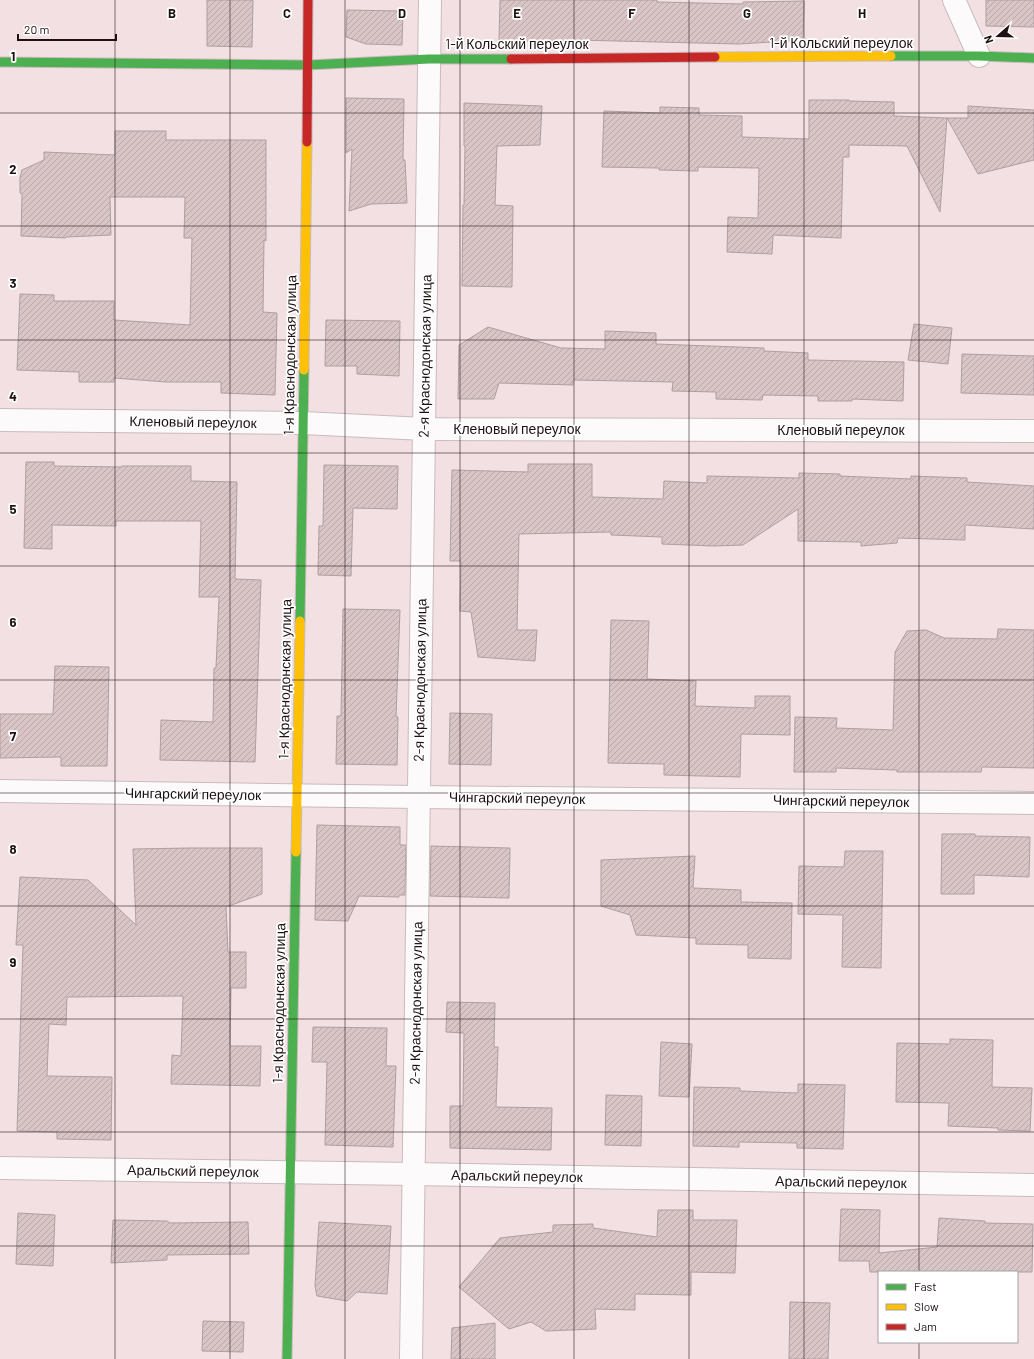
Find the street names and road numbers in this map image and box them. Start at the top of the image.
street label: 1-й Кольский переулок [769,34,914,51]
street label: 1-й Кольский переулок [445,35,590,52]
street label: 1-я Краснодонская улица [280,274,299,435]
street label: 2-я Краснодонская улица [415,274,434,438]
street label: Кленовый переулок [129,412,258,431]
street label: Кленовый переулок [453,420,582,437]
street label: Кленовый переулок [777,421,906,438]
street label: 1-я Краснодонская улица [275,598,294,759]
street label: 2-я Краснодонская улица [410,598,429,762]
street label: Чингарский переулок [125,784,262,803]
street label: Чингарский переулок [449,788,586,807]
street label: Чингарский переулок [773,791,910,810]
street label: 2-я Краснодонская улица [406,921,425,1085]
street label: 1-я Краснодонская улица [269,922,288,1083]
street label: Аральский переулок [127,1161,260,1180]
street label: Аральский переулок [451,1166,584,1185]
street label: Аральский переулок [775,1172,908,1191]

